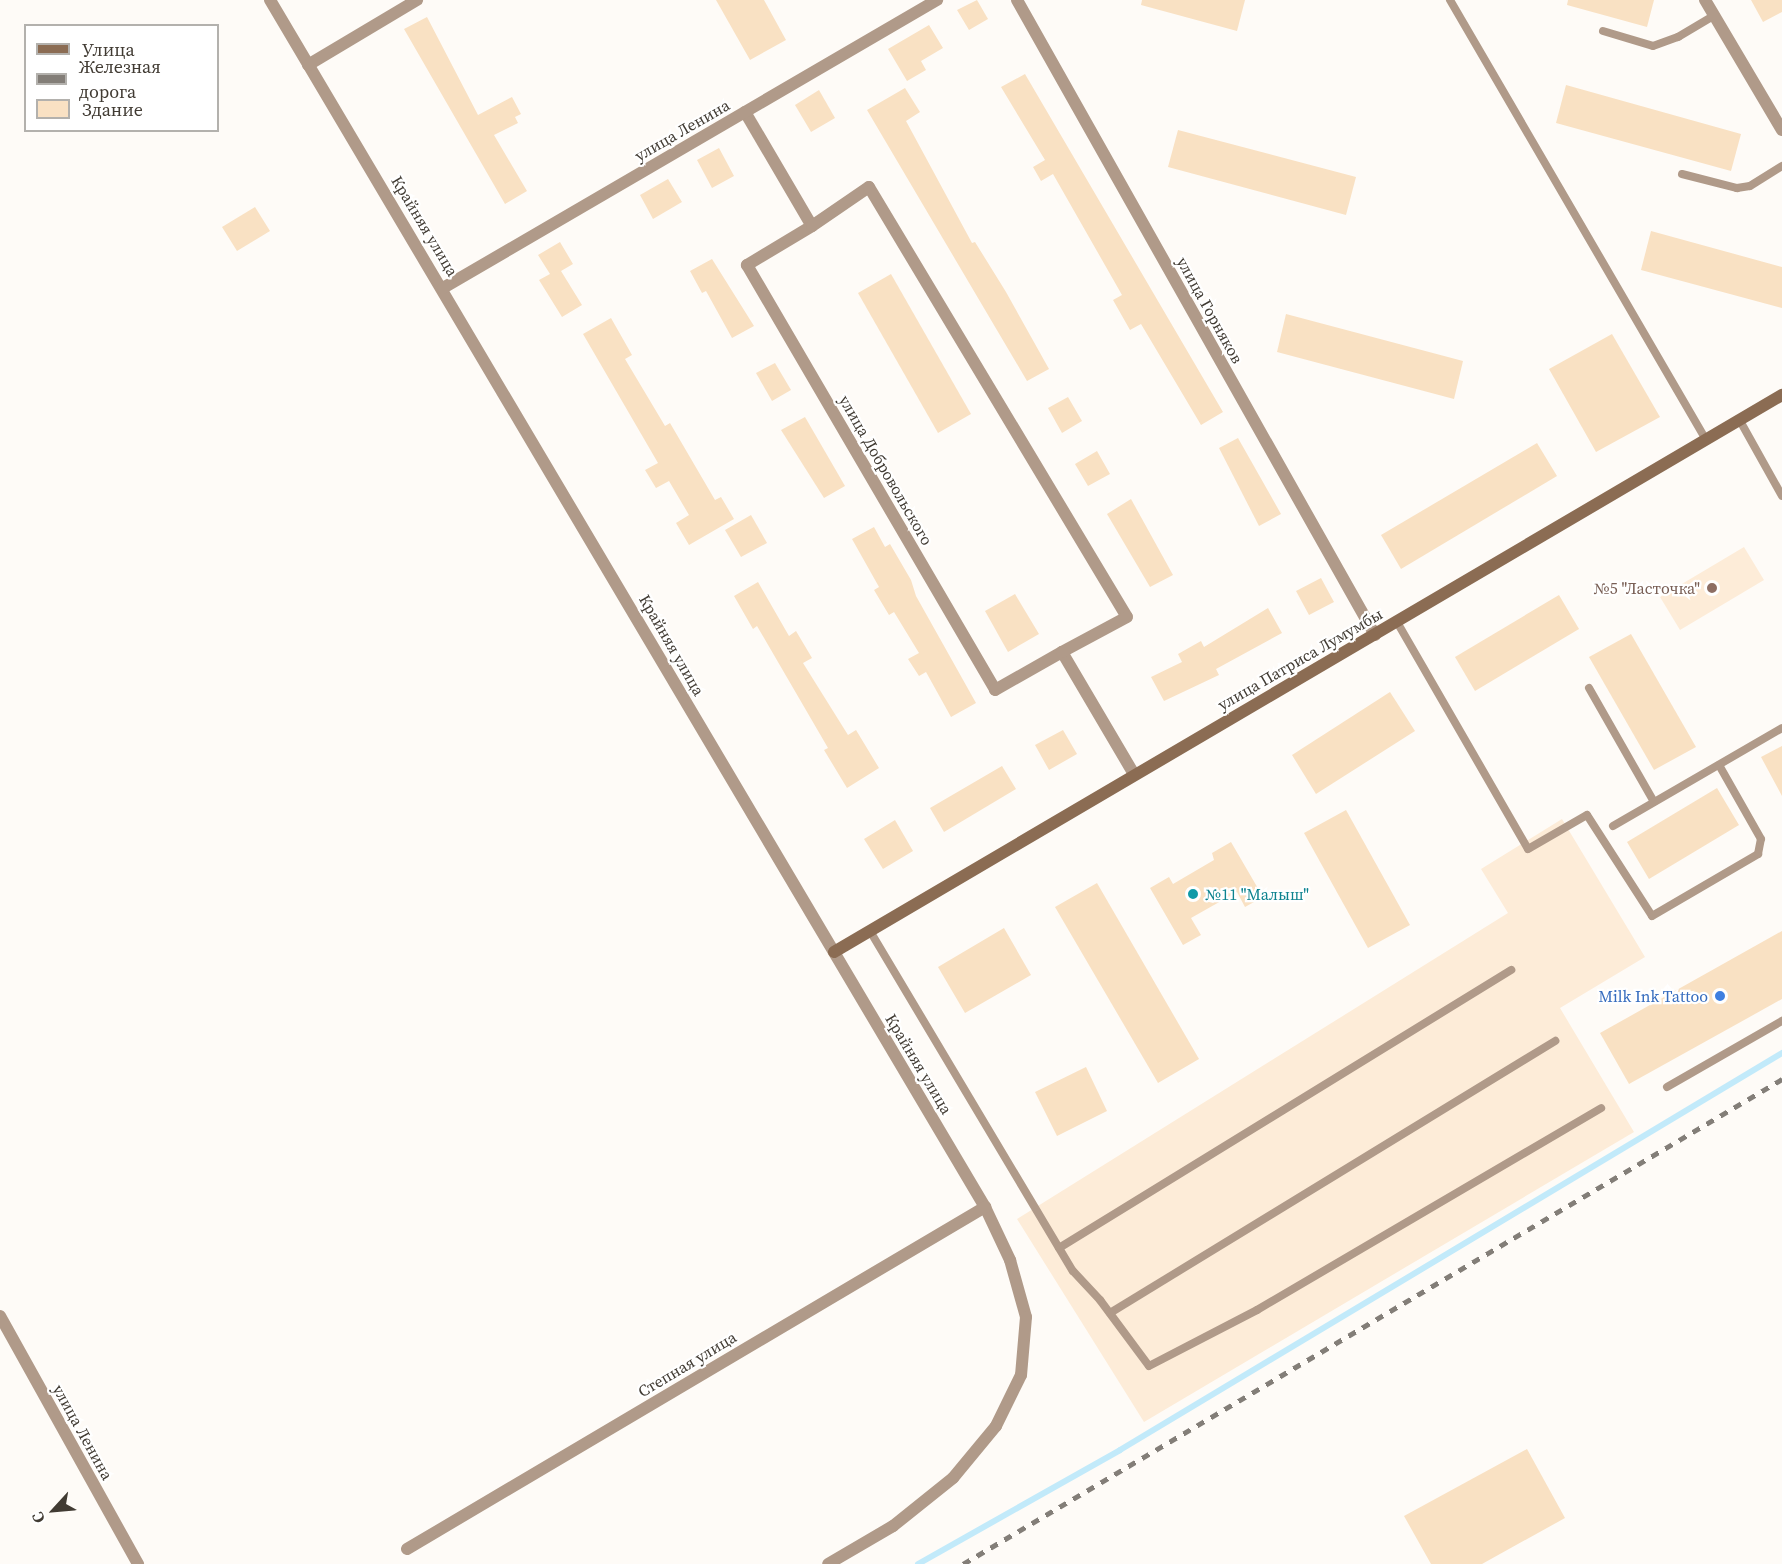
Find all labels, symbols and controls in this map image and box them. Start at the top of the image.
legend [24,24,219,132]
text: Улица [82,37,135,62]
text: Железная дорога [79,54,161,104]
street label: улица Ленина [631,95,733,165]
text: Здание [82,97,143,122]
street label: Крайняя улица [388,172,462,280]
street label: улица Горняков [1173,253,1247,367]
street label: улица Добровольского [835,391,937,549]
place label: №5 "Ласточка" [1594,578,1700,598]
marker: №5 "Ласточка" [1705,581,1719,595]
street label: Крайняя улица [635,591,709,699]
street label: улица Патриса Лумумбы [1214,604,1386,714]
place label: №11 "Малыш" [1205,884,1309,904]
marker: №11 "Малыш" [1186,887,1200,901]
place label: Milk Ink Tattoo [1598,986,1708,1006]
marker: Milk Ink Tattoo [1713,989,1727,1003]
street label: Крайняя улица [882,1010,956,1118]
street label: Степная улица [634,1327,740,1401]
street label: улица Ленина [49,1381,117,1483]
north arrow [24,1480,84,1540]
text: С [26,1509,50,1527]

